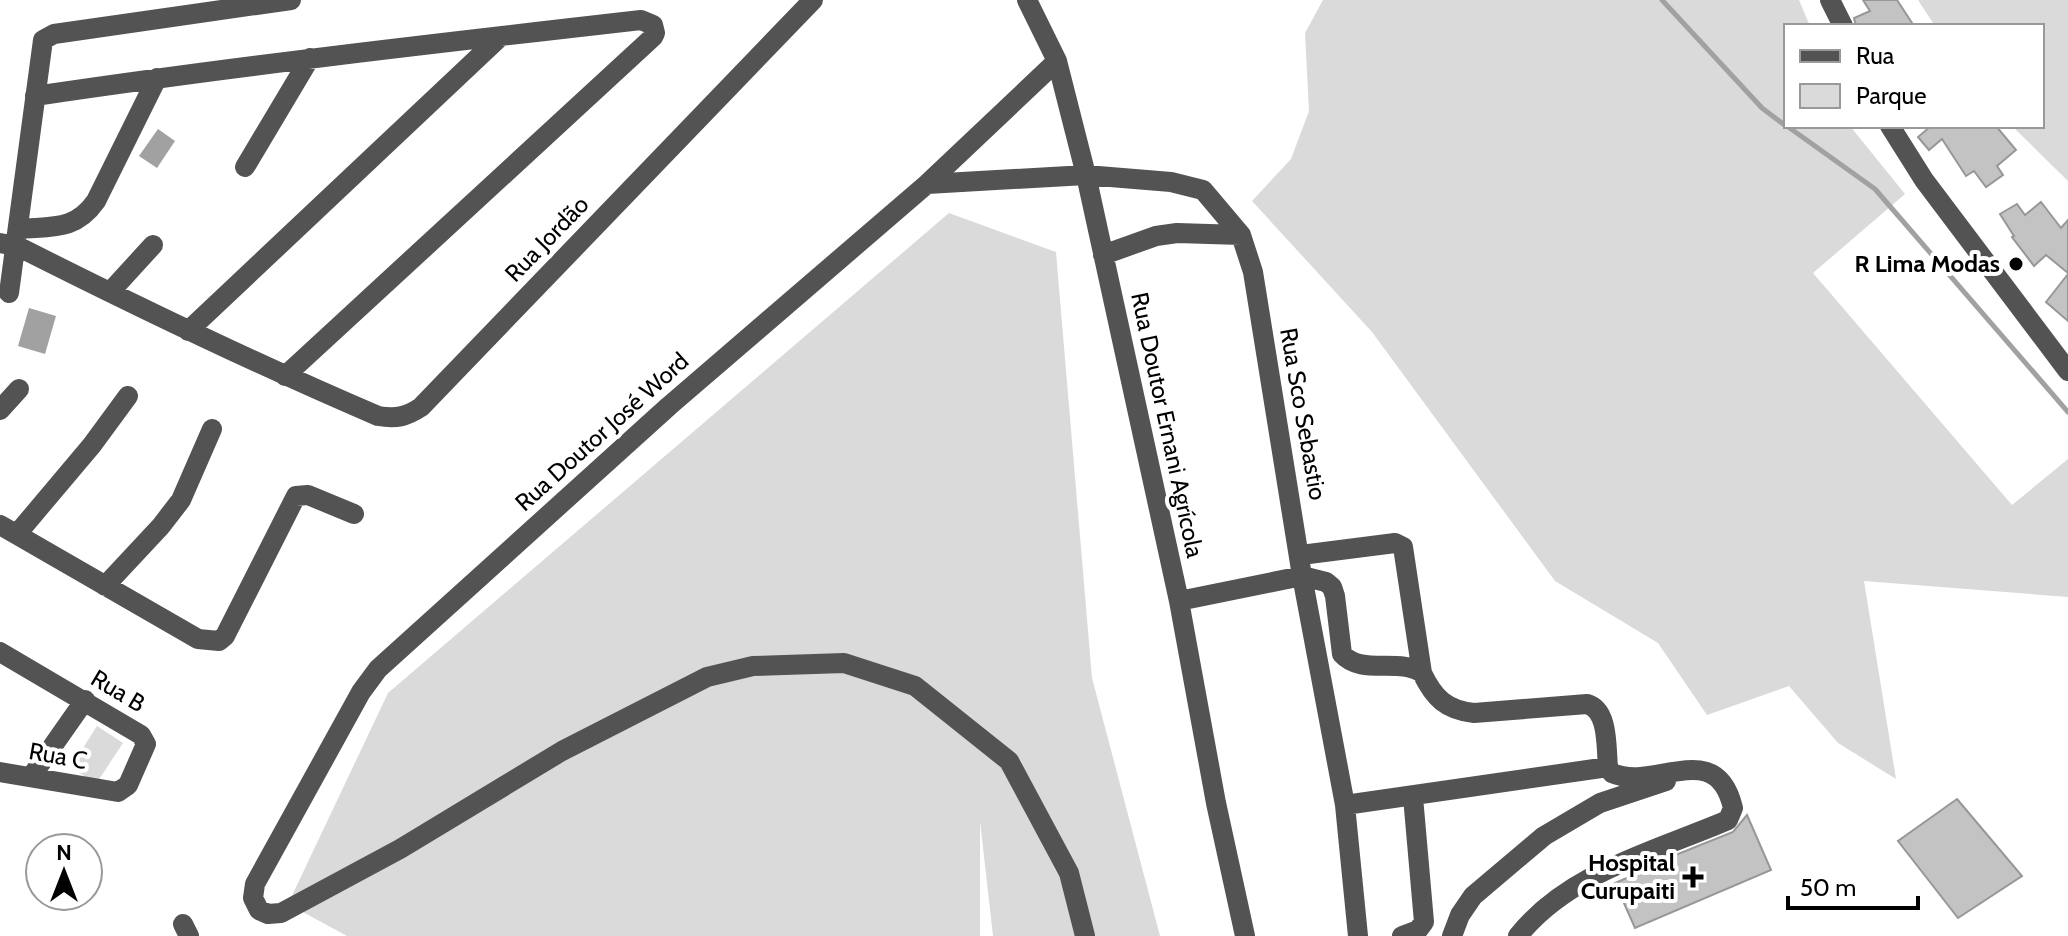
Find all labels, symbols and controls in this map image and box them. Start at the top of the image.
legend [1784,24,2044,128]
text: Rua [1856,41,1895,70]
text: Parque [1856,81,1926,110]
street label: Rua Jordão [499,190,595,288]
place label: R Lima Modas [1854,249,2000,278]
marker: R Lima Modas [2007,255,2025,273]
street label: Rua Doutor Ernani Agrícola [1125,289,1210,561]
street label: Rua Sco Sebastio [1274,325,1333,502]
street label: Rua Doutor José Word [509,346,694,517]
street label: Rua B [86,663,151,718]
street label: Rua C [27,736,89,775]
north arrow [24,832,104,912]
text: N [56,839,72,866]
place label: Hospital Curupaiti [1581,848,1675,905]
scale bar [1788,860,1918,910]
marker: Hospital Curupaiti [1682,866,1704,888]
text: 50 m [1800,873,1856,902]

